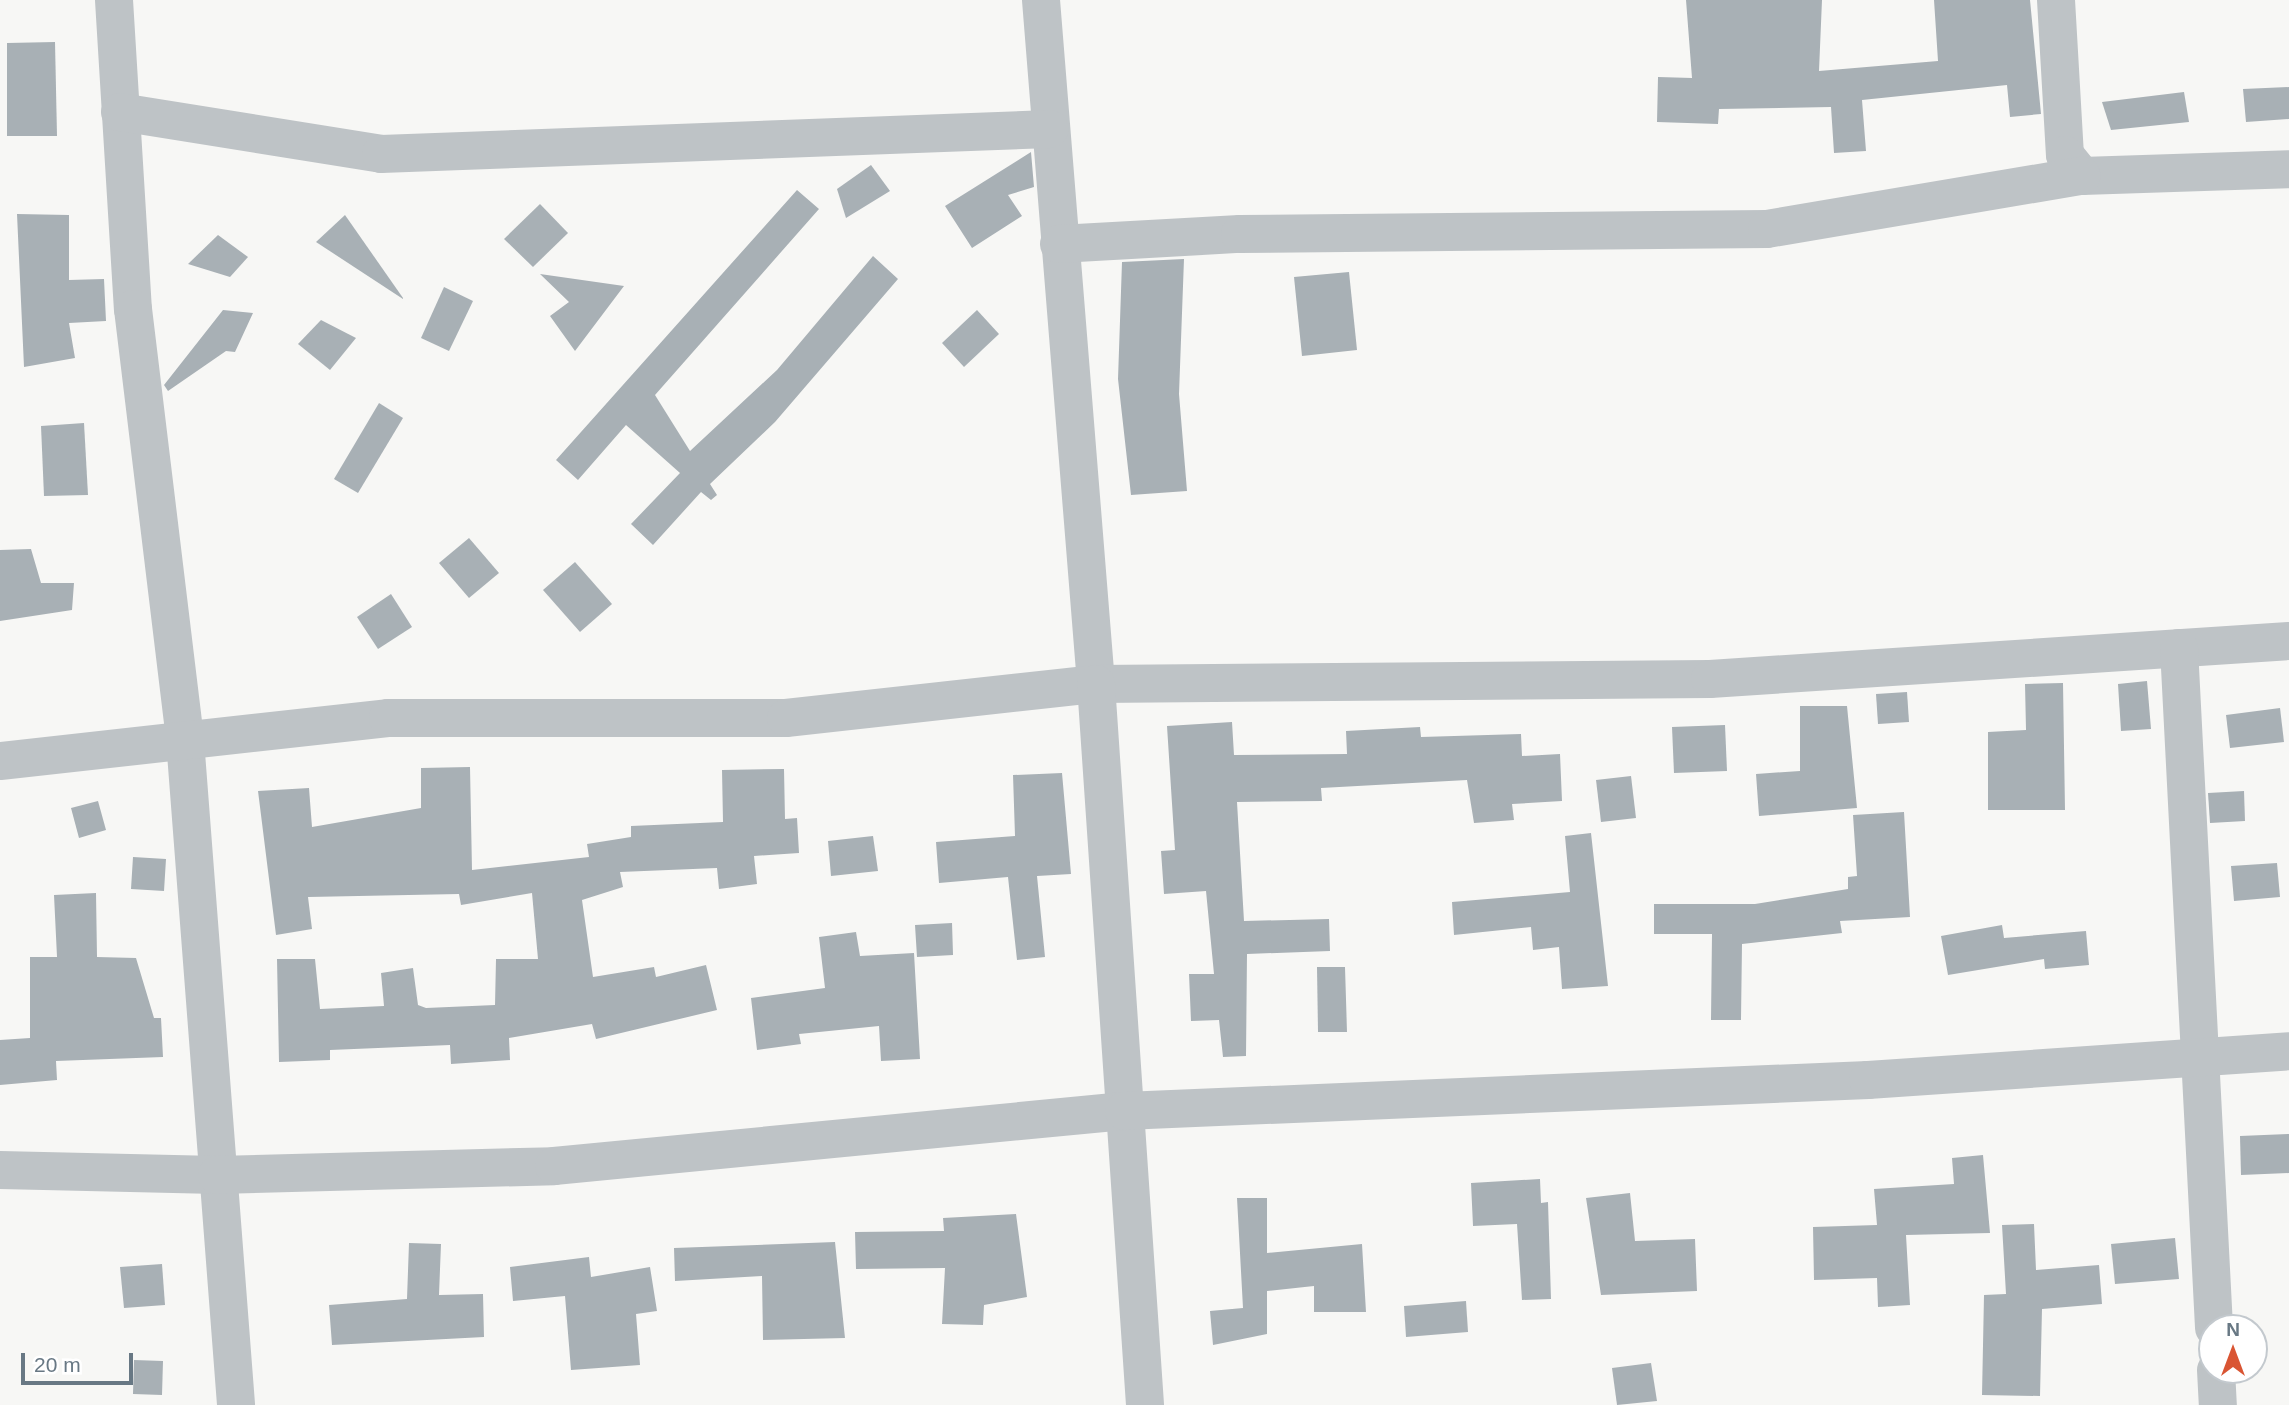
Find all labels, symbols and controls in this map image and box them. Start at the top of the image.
north arrow [2198,1314,2268,1384]
text: N [2226,1319,2240,1340]
scale bar [24,1338,136,1382]
text: 20 m [34,1353,81,1376]

